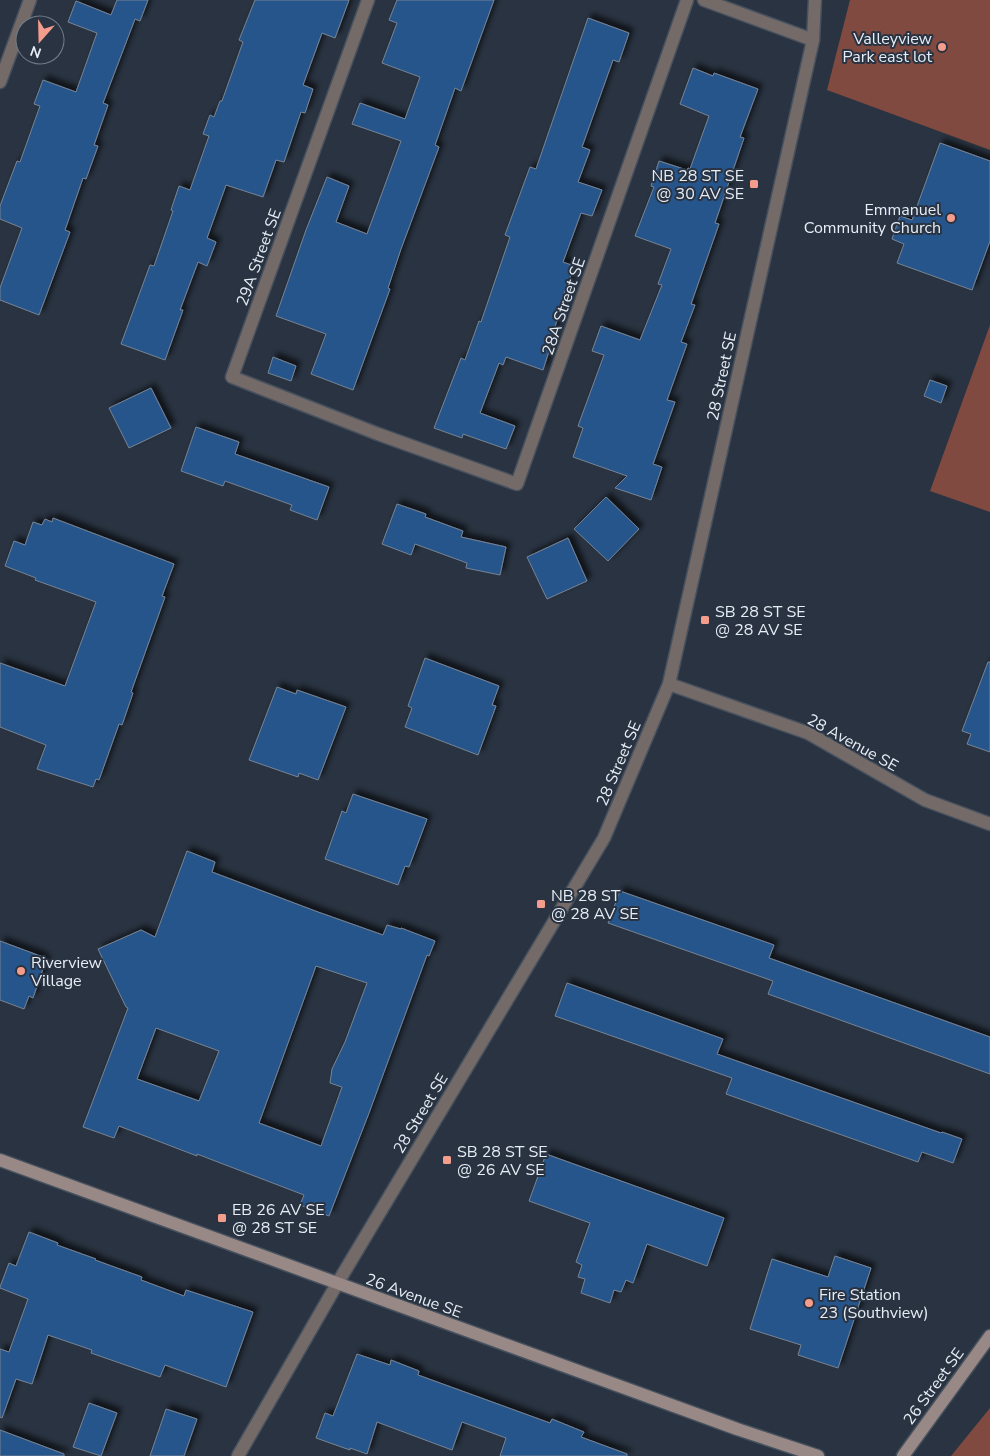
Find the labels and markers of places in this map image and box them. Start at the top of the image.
place label: Valleyview Park east lot [843,28,933,68]
marker: Valleyview Park east lot [936,41,948,53]
place label: NB 28 ST SE @ 30 AV SE [651,165,744,205]
marker: NB 28 ST SE @ 30 AV SE [748,178,760,190]
place label: Emmanuel Community Church [804,199,941,239]
marker: Emmanuel Community Church [945,212,957,224]
place label: SB 28 ST SE @ 28 AV SE [715,601,806,641]
marker: SB 28 ST SE @ 28 AV SE [699,614,711,626]
place label: NB 28 ST @ 28 AV SE [551,885,639,925]
marker: NB 28 ST @ 28 AV SE [535,898,547,910]
place label: Riverview Village [30,952,103,992]
marker: Riverview Village [15,965,27,977]
place label: SB 28 ST SE @ 26 AV SE [457,1141,548,1181]
marker: SB 28 ST SE @ 26 AV SE [441,1154,453,1166]
place label: EB 26 AV SE @ 28 ST SE [232,1199,325,1239]
marker: EB 26 AV SE @ 28 ST SE [216,1212,228,1224]
place label: Fire Station 23 (Southview) [819,1284,929,1324]
marker: Fire Station 23 (Southview) [803,1297,815,1309]

